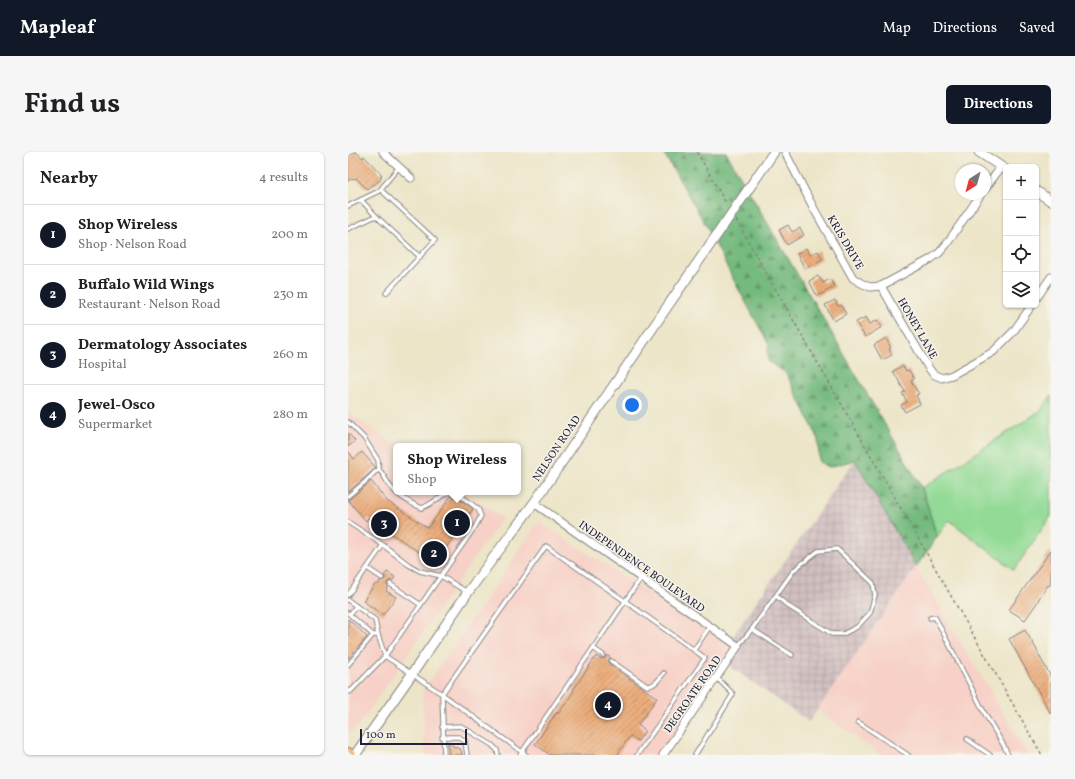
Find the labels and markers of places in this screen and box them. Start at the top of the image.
pin: 1 [444,508,470,538]
pin: 3 [371,509,397,539]
pin: 2 [421,539,447,569]
pin: 4 [595,690,621,720]

